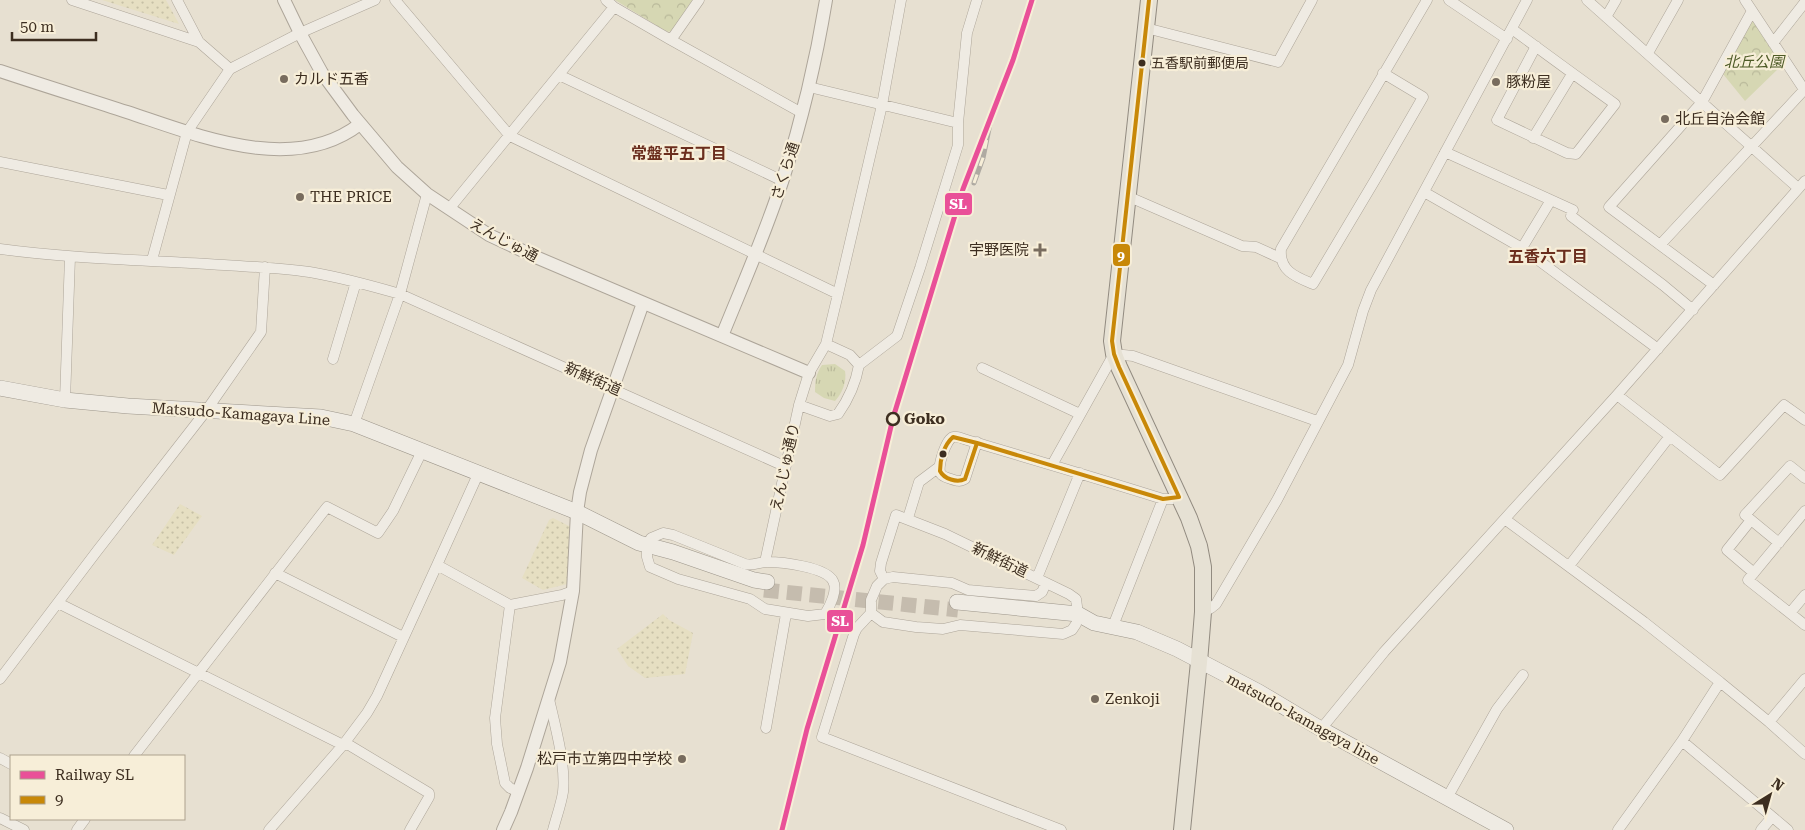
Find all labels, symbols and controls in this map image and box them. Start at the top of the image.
scale bar [12,10,96,42]
text: 50 m [20,18,55,36]
park label: 北丘公園 [1724,53,1786,71]
place label: 五香駅前郵便局 [1151,55,1249,71]
marker: 五香駅前郵便局 [1137,58,1147,68]
place label: カルド五香 [294,70,369,88]
marker: カルド五香 [278,73,290,85]
place label: 豚粉屋 [1506,73,1551,91]
marker: 豚粉屋 [1490,76,1502,88]
place label: 北丘自治会館 [1675,110,1765,128]
marker: 北丘自治会館 [1659,113,1671,125]
street label: さくら通 [767,140,803,202]
district label: 常盤平五丁目 [631,144,727,163]
place label: THE PRICE [310,188,392,206]
marker: THE PRICE [294,191,306,203]
line badge: SL [944,192,973,216]
text: SL [949,196,967,212]
street label: えんじゅ通 [467,214,541,266]
place label: 宇野医院 [969,241,1029,259]
marker: 宇野医院 [1033,243,1047,257]
line badge: 9 [1112,243,1131,267]
text: 9 [1117,247,1125,263]
district label: 五香六丁目 [1508,247,1588,266]
street label: 新鮮街道 [562,359,624,399]
street label: Matsudo-Kamagaya Line [151,399,331,429]
place label: Goko [904,410,945,428]
marker: Goko [886,412,900,426]
street label: えんじゅ通り [767,421,803,513]
unlabelled marker [938,449,948,459]
street label: 新鮮街道 [969,539,1031,581]
line badge: SL [826,609,854,633]
text: SL [831,613,849,629]
street label: matsudo-kamagaya line [1223,669,1383,769]
place label: Zenkoji [1105,690,1160,708]
marker: Zenkoji [1089,693,1101,705]
place label: 松戸市立第四中学校 [537,750,672,768]
marker: 松戸市立第四中学校 [676,753,688,765]
legend [10,755,185,820]
text: Railway SL [55,766,134,784]
north arrow [1745,770,1795,820]
text: N [1769,775,1787,794]
text: 9 [55,791,63,809]

